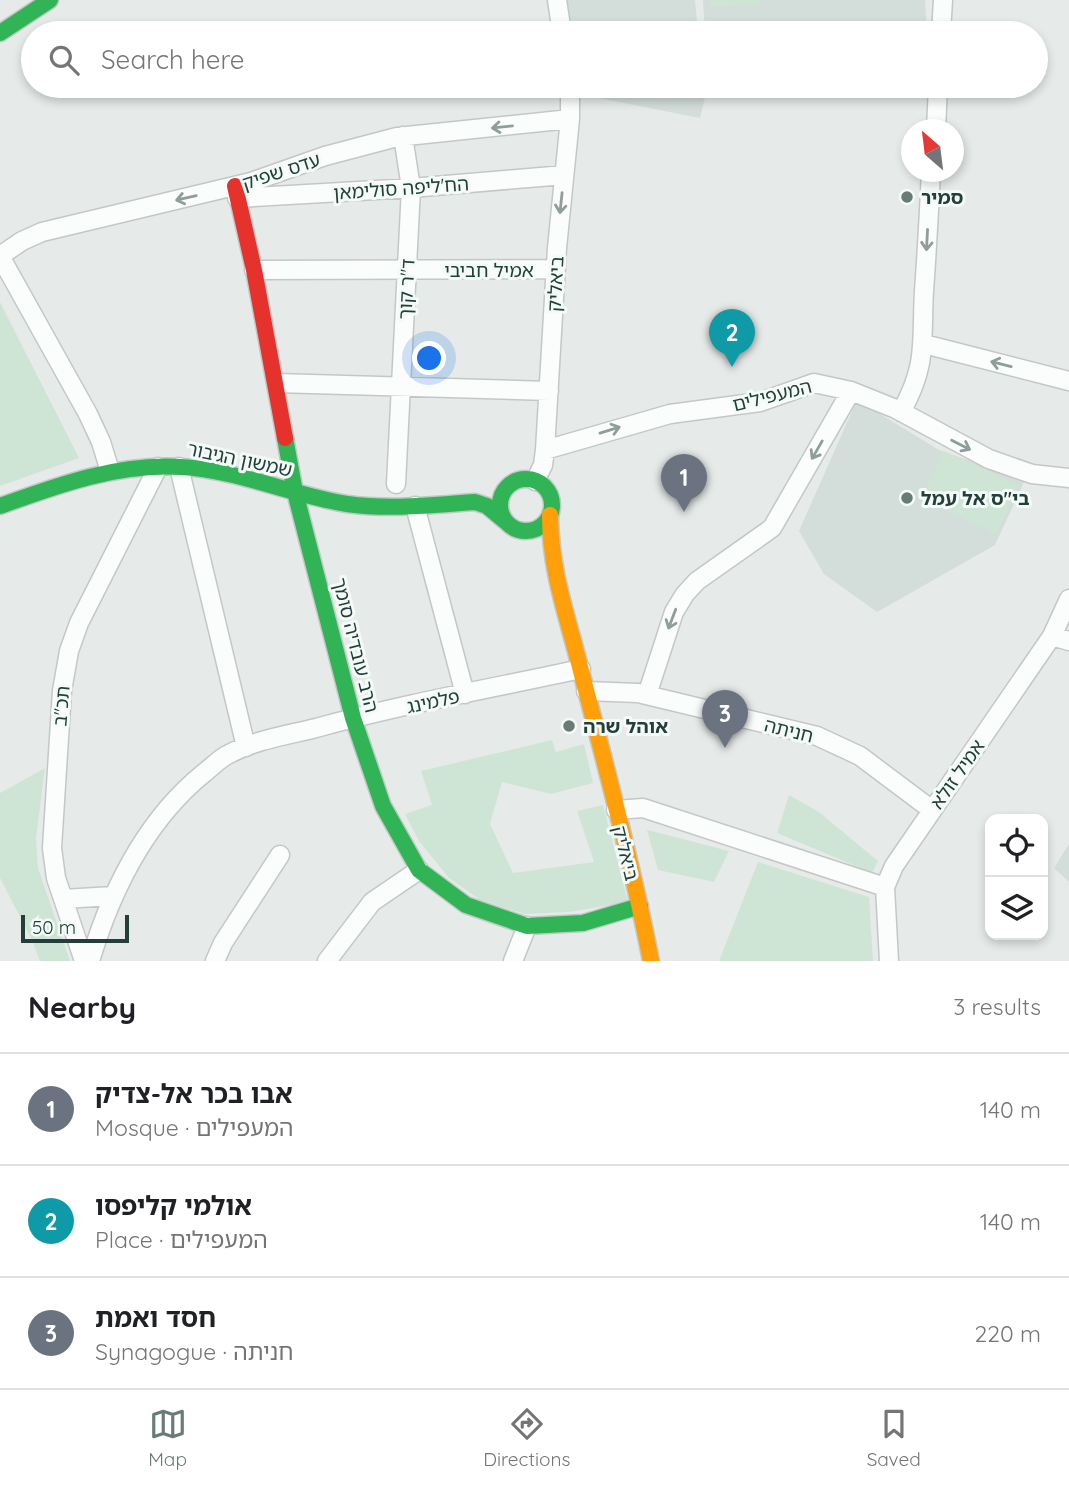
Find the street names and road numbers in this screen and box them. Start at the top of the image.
street label: עדס שפיק [239,147,323,195]
street label: הח'ליפה סולימאן [332,171,470,205]
street label: ביאליק [542,255,568,312]
street label: ד"ר קוך [392,258,420,320]
street label: אמיל חביבי [444,258,534,282]
street label: המעפילים [730,374,814,416]
street label: שמשון הגיבור [185,436,295,482]
street label: הרב עובדיה סומך [328,575,384,715]
street label: פלמינג [404,684,462,718]
street label: תכ''ב [47,685,75,727]
street label: חניתה [762,712,816,748]
street label: אמיל זולא [924,735,990,813]
street label: ביאליק [608,823,644,883]

